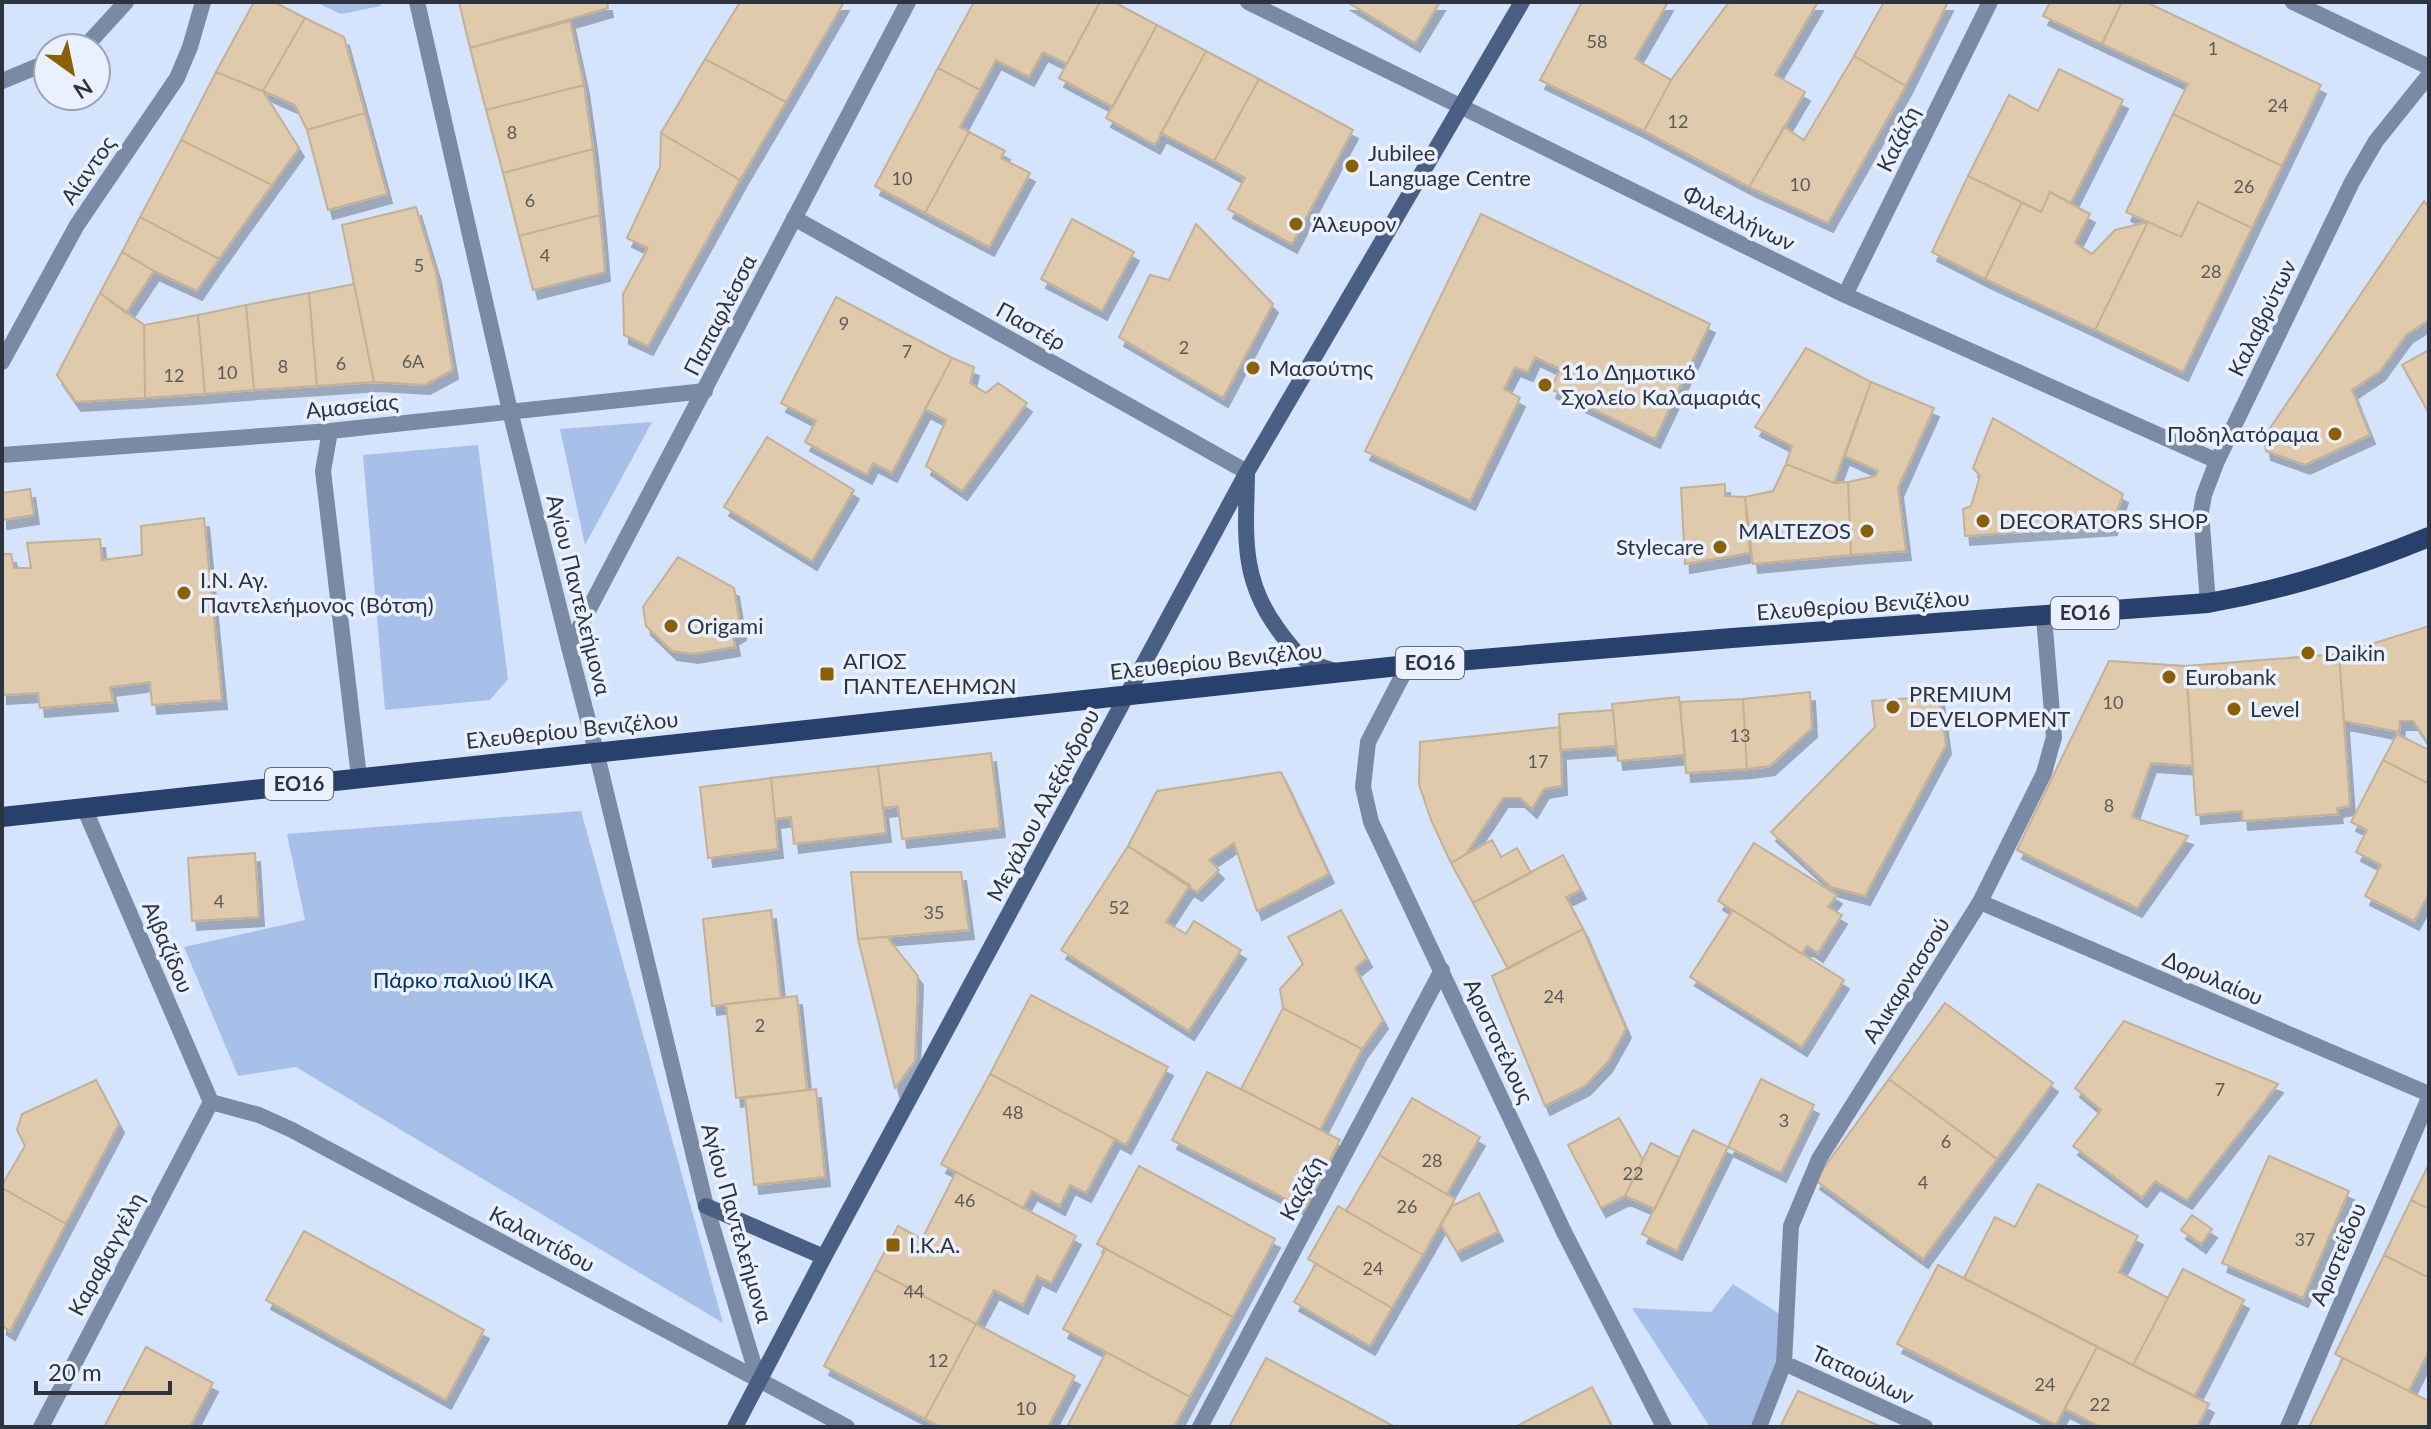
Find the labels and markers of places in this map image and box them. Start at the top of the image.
place label: Jubilee Language Centre [1368,139,1531,191]
marker: Jubilee Language Centre [1343,157,1361,175]
place label: Άλευρον [1312,210,1397,237]
marker: Άλευρον [1287,215,1305,233]
place label: Μασούτης [1269,354,1373,381]
place label: 11ο Δημοτικό Σχολείο Καλαμαριάς [1561,358,1761,410]
marker: Μασούτης [1244,359,1262,377]
marker: 11ο Δημοτικό Σχολείο Καλαμαριάς [1536,376,1554,394]
place label: Ποδηλατόραμα [2167,420,2319,447]
marker: Ποδηλατόραμα [2326,425,2344,443]
place label: DECORATORS SHOP [1999,507,2208,534]
marker: DECORATORS SHOP [1974,512,1992,530]
place label: MALTEZOS [1738,517,1851,544]
marker: MALTEZOS [1858,522,1876,540]
place label: Stylecare [1616,533,1704,560]
marker: Stylecare [1711,538,1729,556]
place label: Ι.Ν. Αγ. Παντελεήμονος (Βότση) [200,566,434,618]
marker: Ι.Ν. Αγ. Παντελεήμονος (Βότση) [175,584,193,602]
place label: Origami [687,612,763,639]
marker: Origami [662,617,680,635]
place label: Daikin [2324,639,2385,666]
marker: Daikin [2299,644,2317,662]
place label: ΑΓΙΟΣ ΠΑΝΤΕΛΕΗΜΩΝ [843,647,1017,699]
place label: Eurobank [2185,663,2277,690]
marker: ΑΓΙΟΣ ΠΑΝΤΕΛΕΗΜΩΝ [818,665,836,683]
marker: Eurobank [2160,668,2178,686]
place label: PREMIUM DEVELOPMENT [1909,680,2070,732]
place label: Level [2250,695,2300,722]
marker: PREMIUM DEVELOPMENT [1884,698,1902,716]
marker: Level [2225,700,2243,718]
place label: Ι.Κ.Α. [909,1231,960,1258]
marker: Ι.Κ.Α. [884,1236,902,1254]

